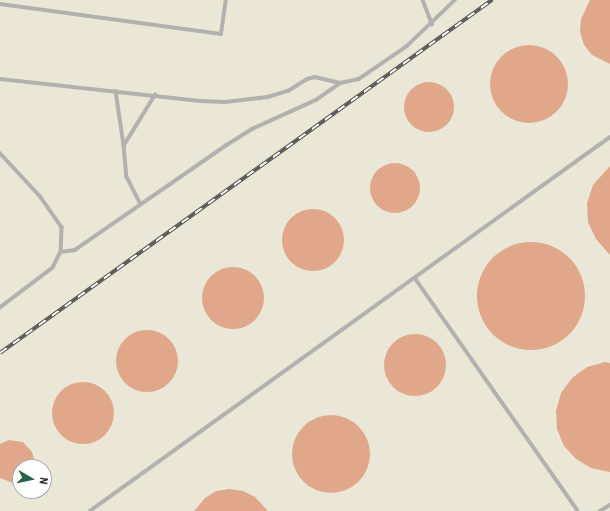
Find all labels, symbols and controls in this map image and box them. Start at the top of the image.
north arrow [12,459,52,499]
text: N [36,476,50,485]

